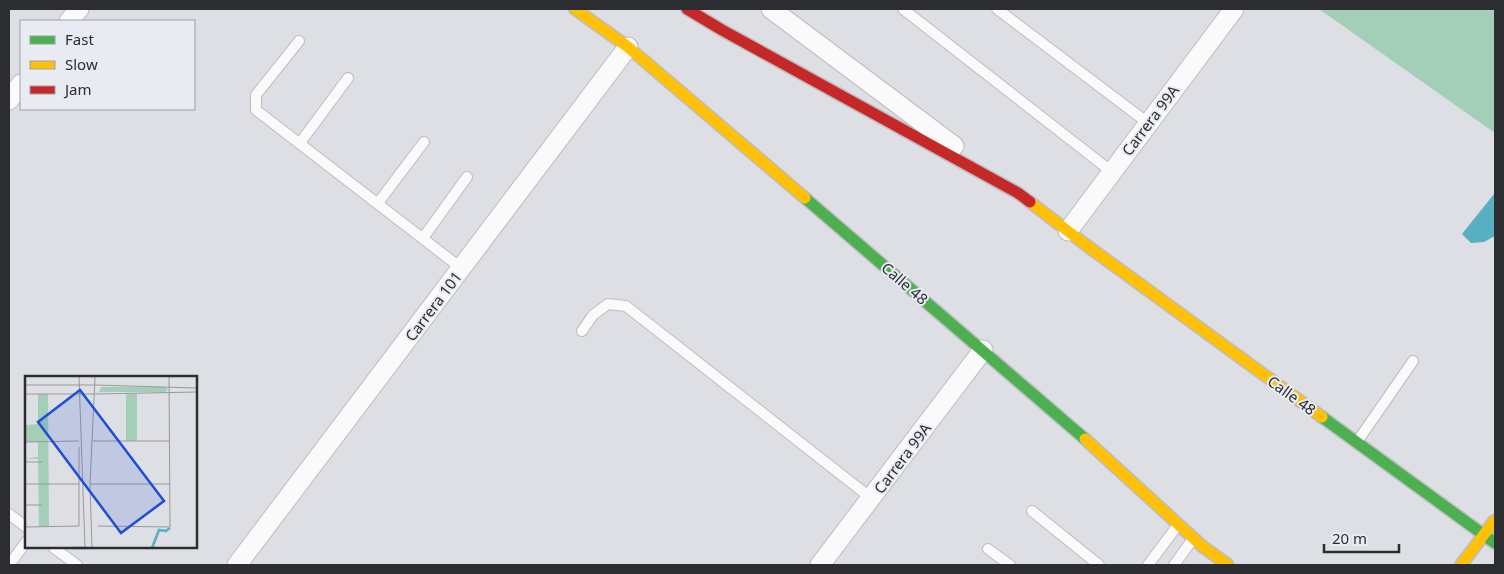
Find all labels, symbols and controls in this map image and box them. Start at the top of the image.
legend [20,20,195,110]
text: Fast [65,29,94,49]
text: Slow [65,54,98,74]
text: Jam [63,79,92,99]
street label: Carrera 99A [1117,80,1183,159]
street label: Calle 48 [878,257,932,309]
street label: Carrera 101 [400,267,466,345]
street label: Calle 48 [1264,371,1320,419]
inset map [25,376,198,549]
street label: Carrera 99A [869,418,935,497]
scale bar [1324,522,1399,554]
text: 20 m [1332,528,1367,548]

